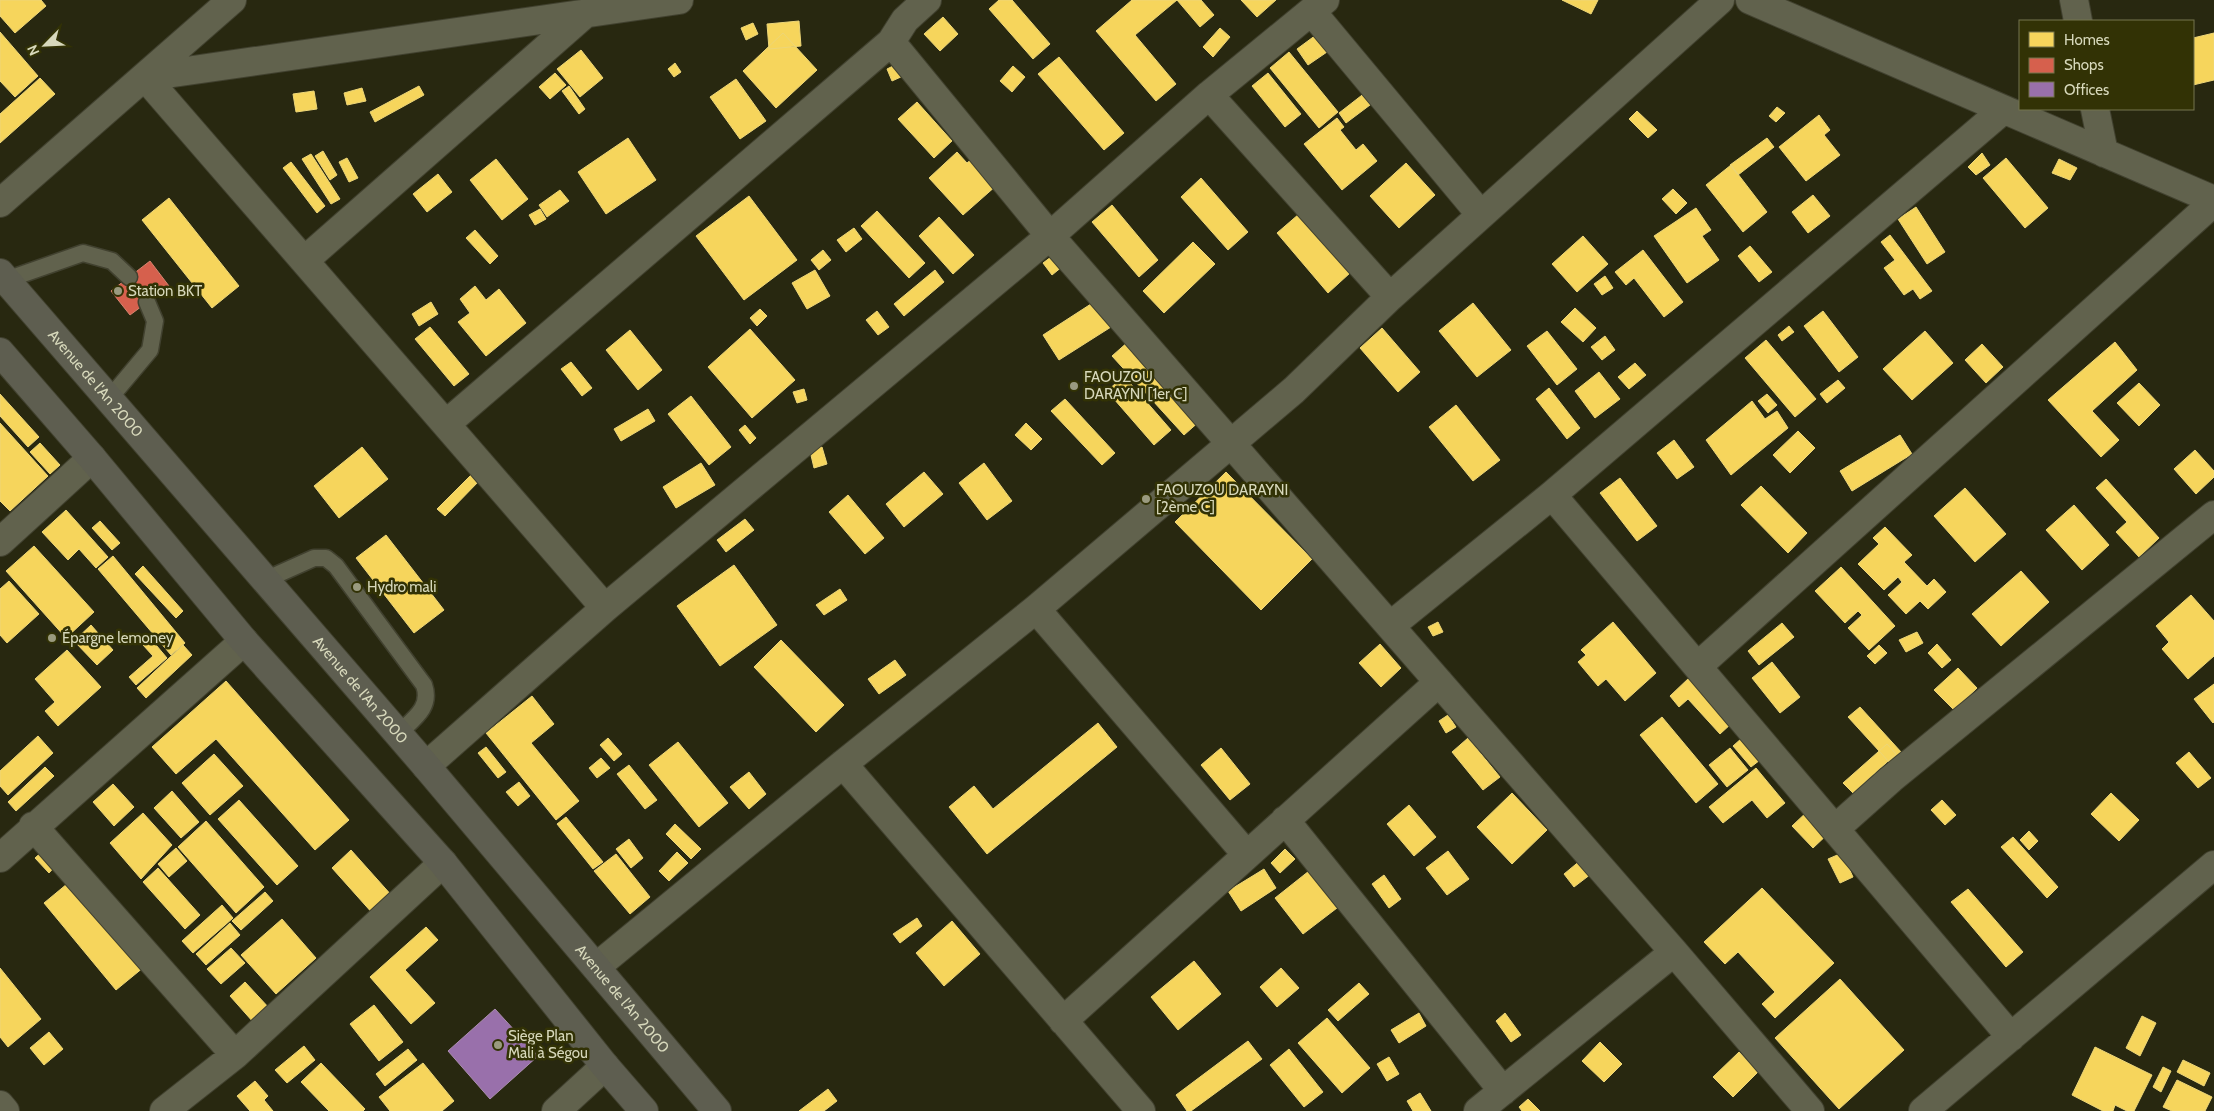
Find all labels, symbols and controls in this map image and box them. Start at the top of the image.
north arrow [20,20,70,70]
legend [2019,20,2194,110]
text: Homes [2064,31,2110,49]
text: N [23,42,43,58]
text: Shops [2064,56,2104,74]
text: Offices [2064,81,2109,99]
place label: Station BKT [128,282,202,300]
marker: Station BKT [112,285,124,297]
street label: Avenue de l'An 2000 [44,326,147,441]
place label: FAOUZOU DARAYNI [1er C] [1084,368,1187,403]
marker: FAOUZOU DARAYNI [1er C] [1068,380,1080,392]
place label: FAOUZOU DARAYNI [2ème C] [1156,481,1288,516]
marker: FAOUZOU DARAYNI [2ème C] [1140,493,1152,505]
place label: Hydro mali [367,578,436,596]
marker: Hydro mali [351,581,363,593]
place label: Épargne lemoney [62,628,174,647]
marker: Épargne lemoney [46,632,58,644]
street label: Avenue de l'An 2000 [309,633,412,747]
street label: Avenue de l'An 2000 [572,941,673,1057]
place label: Siège Plan Mali à Ségou [508,1027,588,1062]
marker: Siège Plan Mali à Ségou [492,1039,504,1051]

